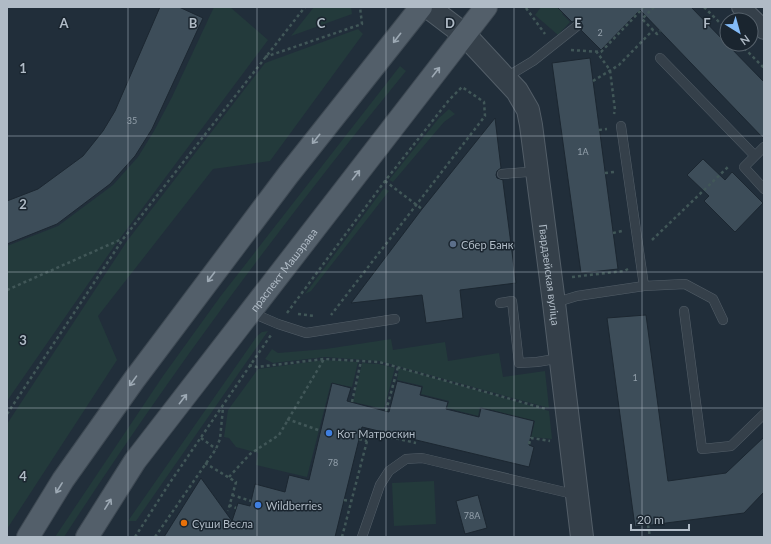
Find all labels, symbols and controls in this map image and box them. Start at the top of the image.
north arrow [719,12,759,52]
text: A [58,15,69,31]
text: B [189,15,198,31]
text: C [317,15,326,31]
text: D [445,15,455,31]
text: E [574,15,582,31]
text: F [703,15,711,31]
house number: 2 [597,27,603,38]
one-way arrow [393,32,401,43]
text: N [738,33,753,48]
text: 1 [19,60,27,76]
one-way arrow [432,67,441,78]
house number: 35 [127,115,137,126]
one-way arrow [311,134,320,145]
house number: 1А [577,146,590,157]
one-way arrow [352,170,361,181]
text: 2 [19,196,27,212]
street label: Гвардзейская вуліца [537,223,563,326]
street label: праспект Машэрава [247,225,319,314]
place label: Сбер Банк [461,238,514,251]
marker: Сбер Банк [448,239,458,249]
one-way arrow [206,272,215,283]
text: 3 [19,332,27,348]
house number: 1 [632,372,638,383]
one-way arrow [129,376,137,387]
one-way arrow [179,393,188,404]
place label: Кот Матроскин [337,427,415,440]
marker: Кот Матроскин [324,428,334,438]
house number: 78 [328,457,338,468]
text: 4 [19,468,27,484]
one-way arrow [54,482,62,494]
one-way arrow [104,498,112,510]
place label: Wildberries [266,499,322,512]
marker: Wildberries [253,500,263,510]
scale bar [631,506,689,532]
house number: 78А [464,510,481,521]
text: 20 m [637,512,664,527]
place label: Суши Весла [192,517,253,530]
marker: Суши Весла [179,518,189,528]

